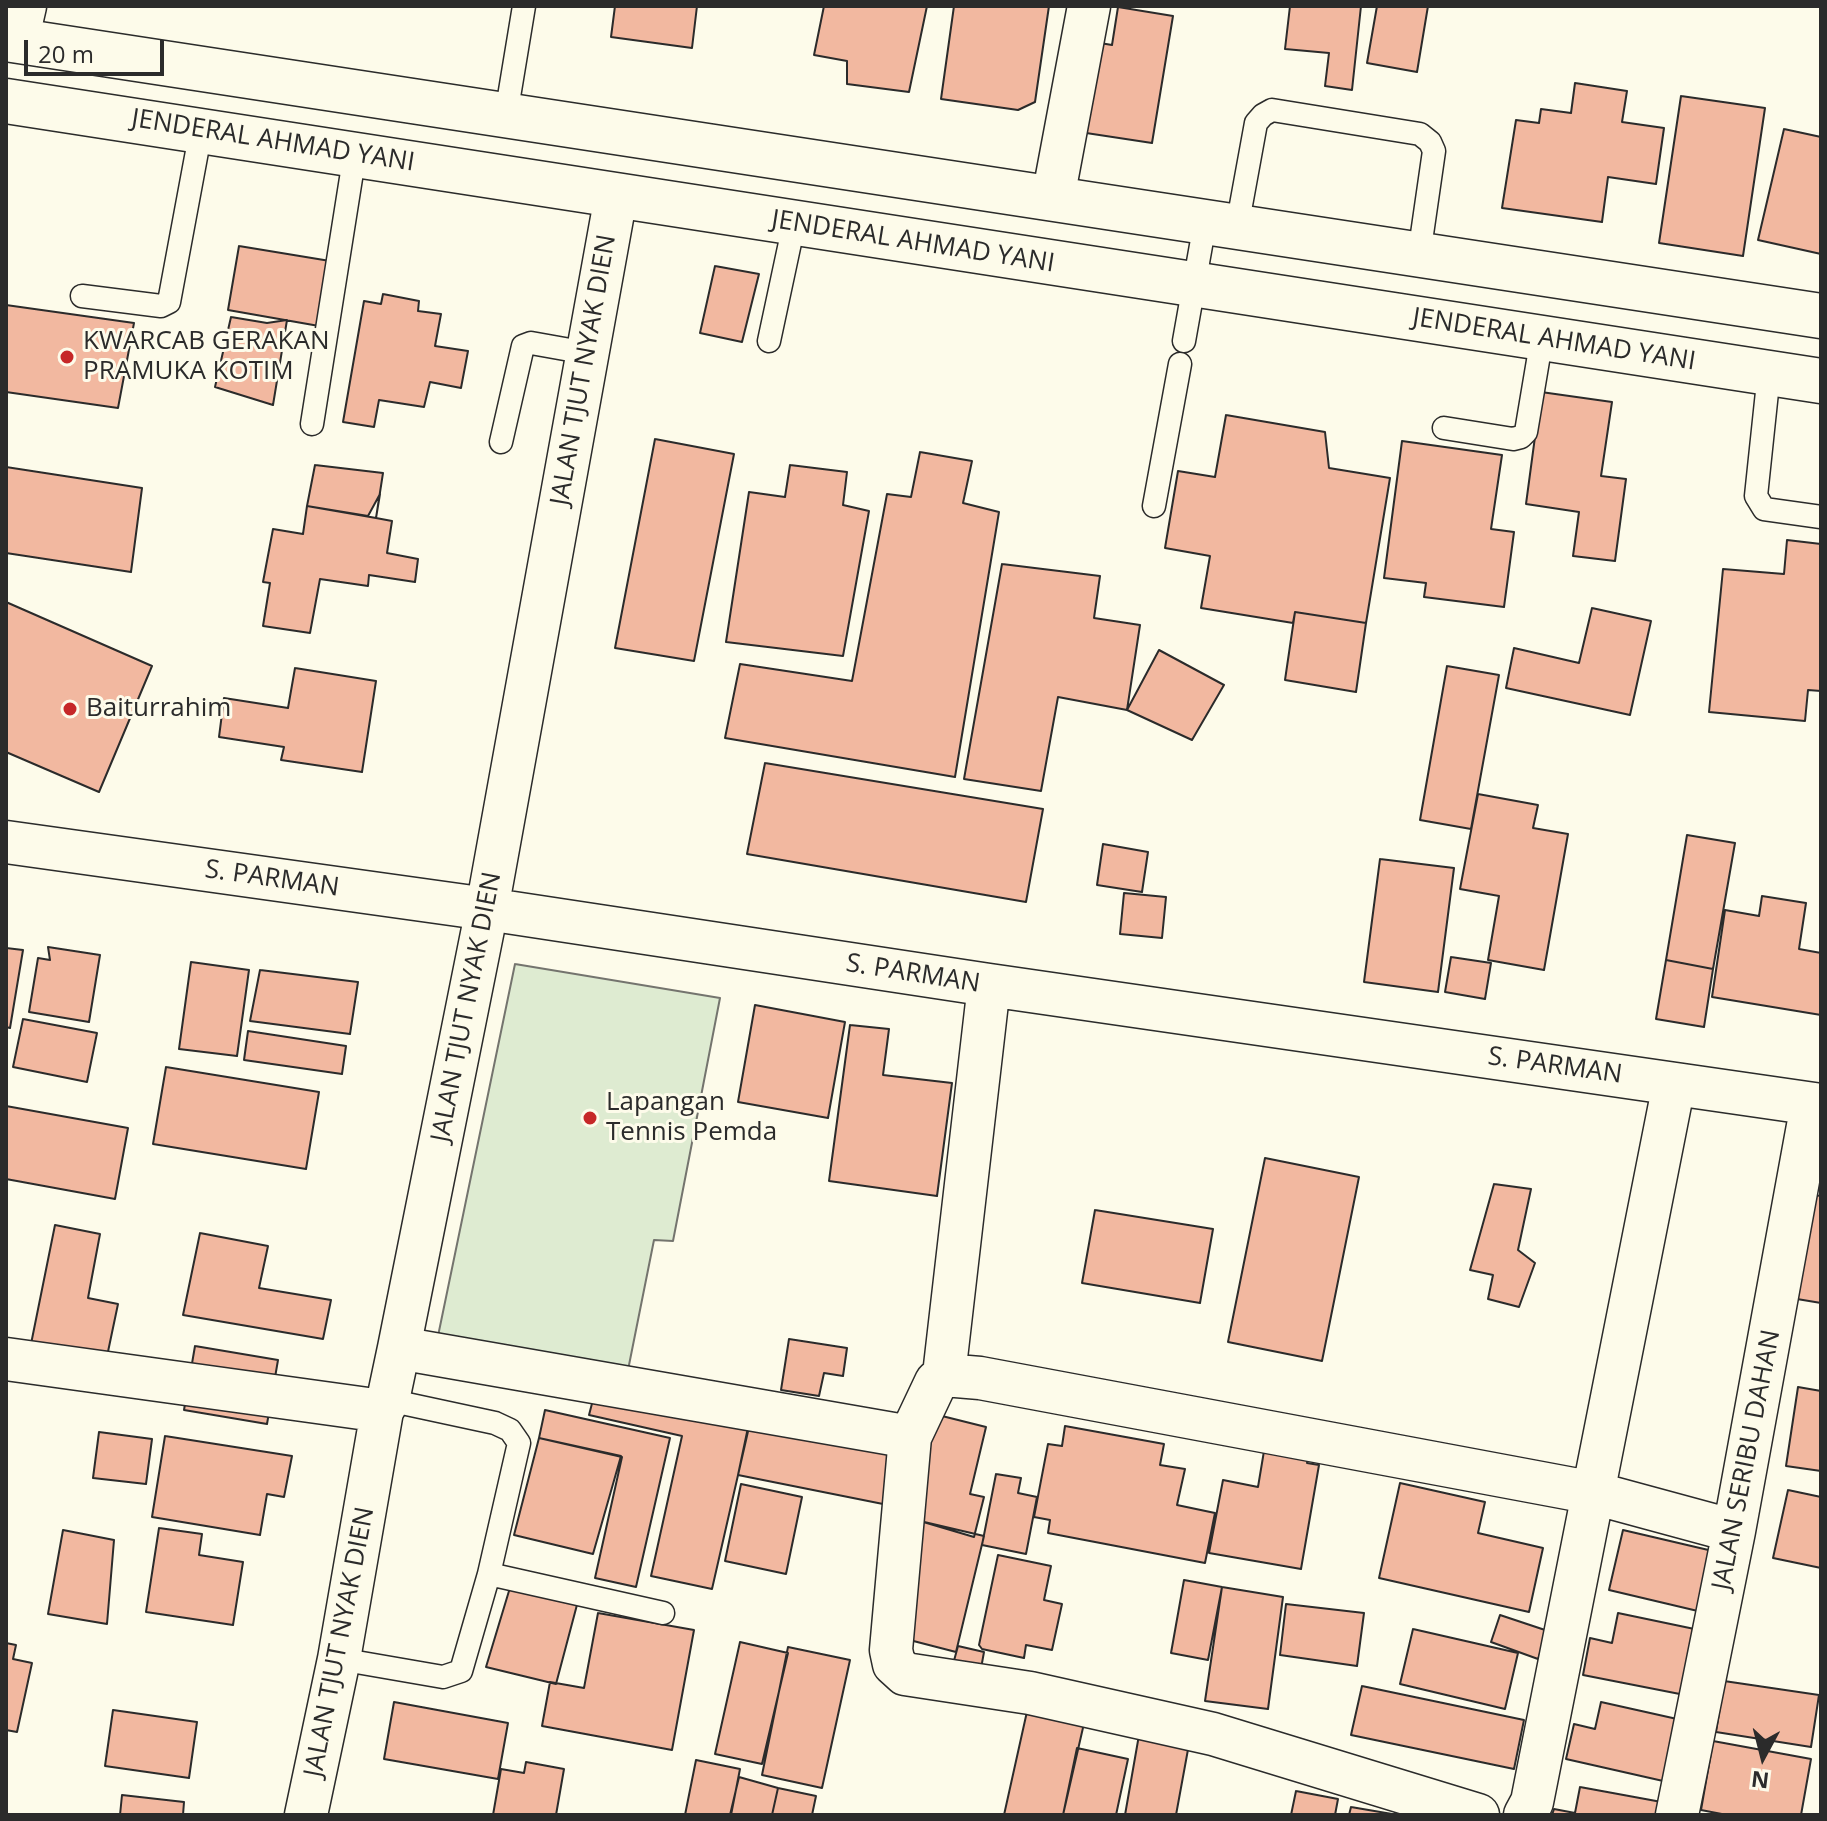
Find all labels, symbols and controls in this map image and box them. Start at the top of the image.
scale bar [28,24,168,74]
text: 20 m [38,37,94,70]
street label: JENDERAL AHMAD YANI [129,103,417,179]
street label: JENDERAL AHMAD YANI [769,204,1057,280]
street label: JALAN TJUT NYAK DIEN [545,232,623,508]
street label: JENDERAL AHMAD YANI [1410,302,1698,378]
place label: KWARCAB GERAKAN PRAMUKA KOTIM [83,326,330,388]
marker: KWARCAB GERAKAN PRAMUKA KOTIM [58,348,76,366]
place label: Baiturrahim [86,693,231,725]
marker: Baiturrahim [61,700,79,718]
street label: S. PARMAN [203,854,341,904]
street label: JALAN TJUT NYAK DIEN [426,869,508,1145]
street label: S. PARMAN [844,948,982,1000]
street label: S. PARMAN [1486,1041,1624,1091]
place label: Lapangan Tennis Pemda [606,1087,777,1148]
marker: Lapangan Tennis Pemda [581,1109,599,1127]
street label: JALAN SERIBU DAHAN [1706,1327,1788,1593]
street label: JALAN TJUT NYAK DIEN [299,1504,381,1780]
north arrow [1723,1717,1803,1797]
text: N [1749,1765,1771,1797]

